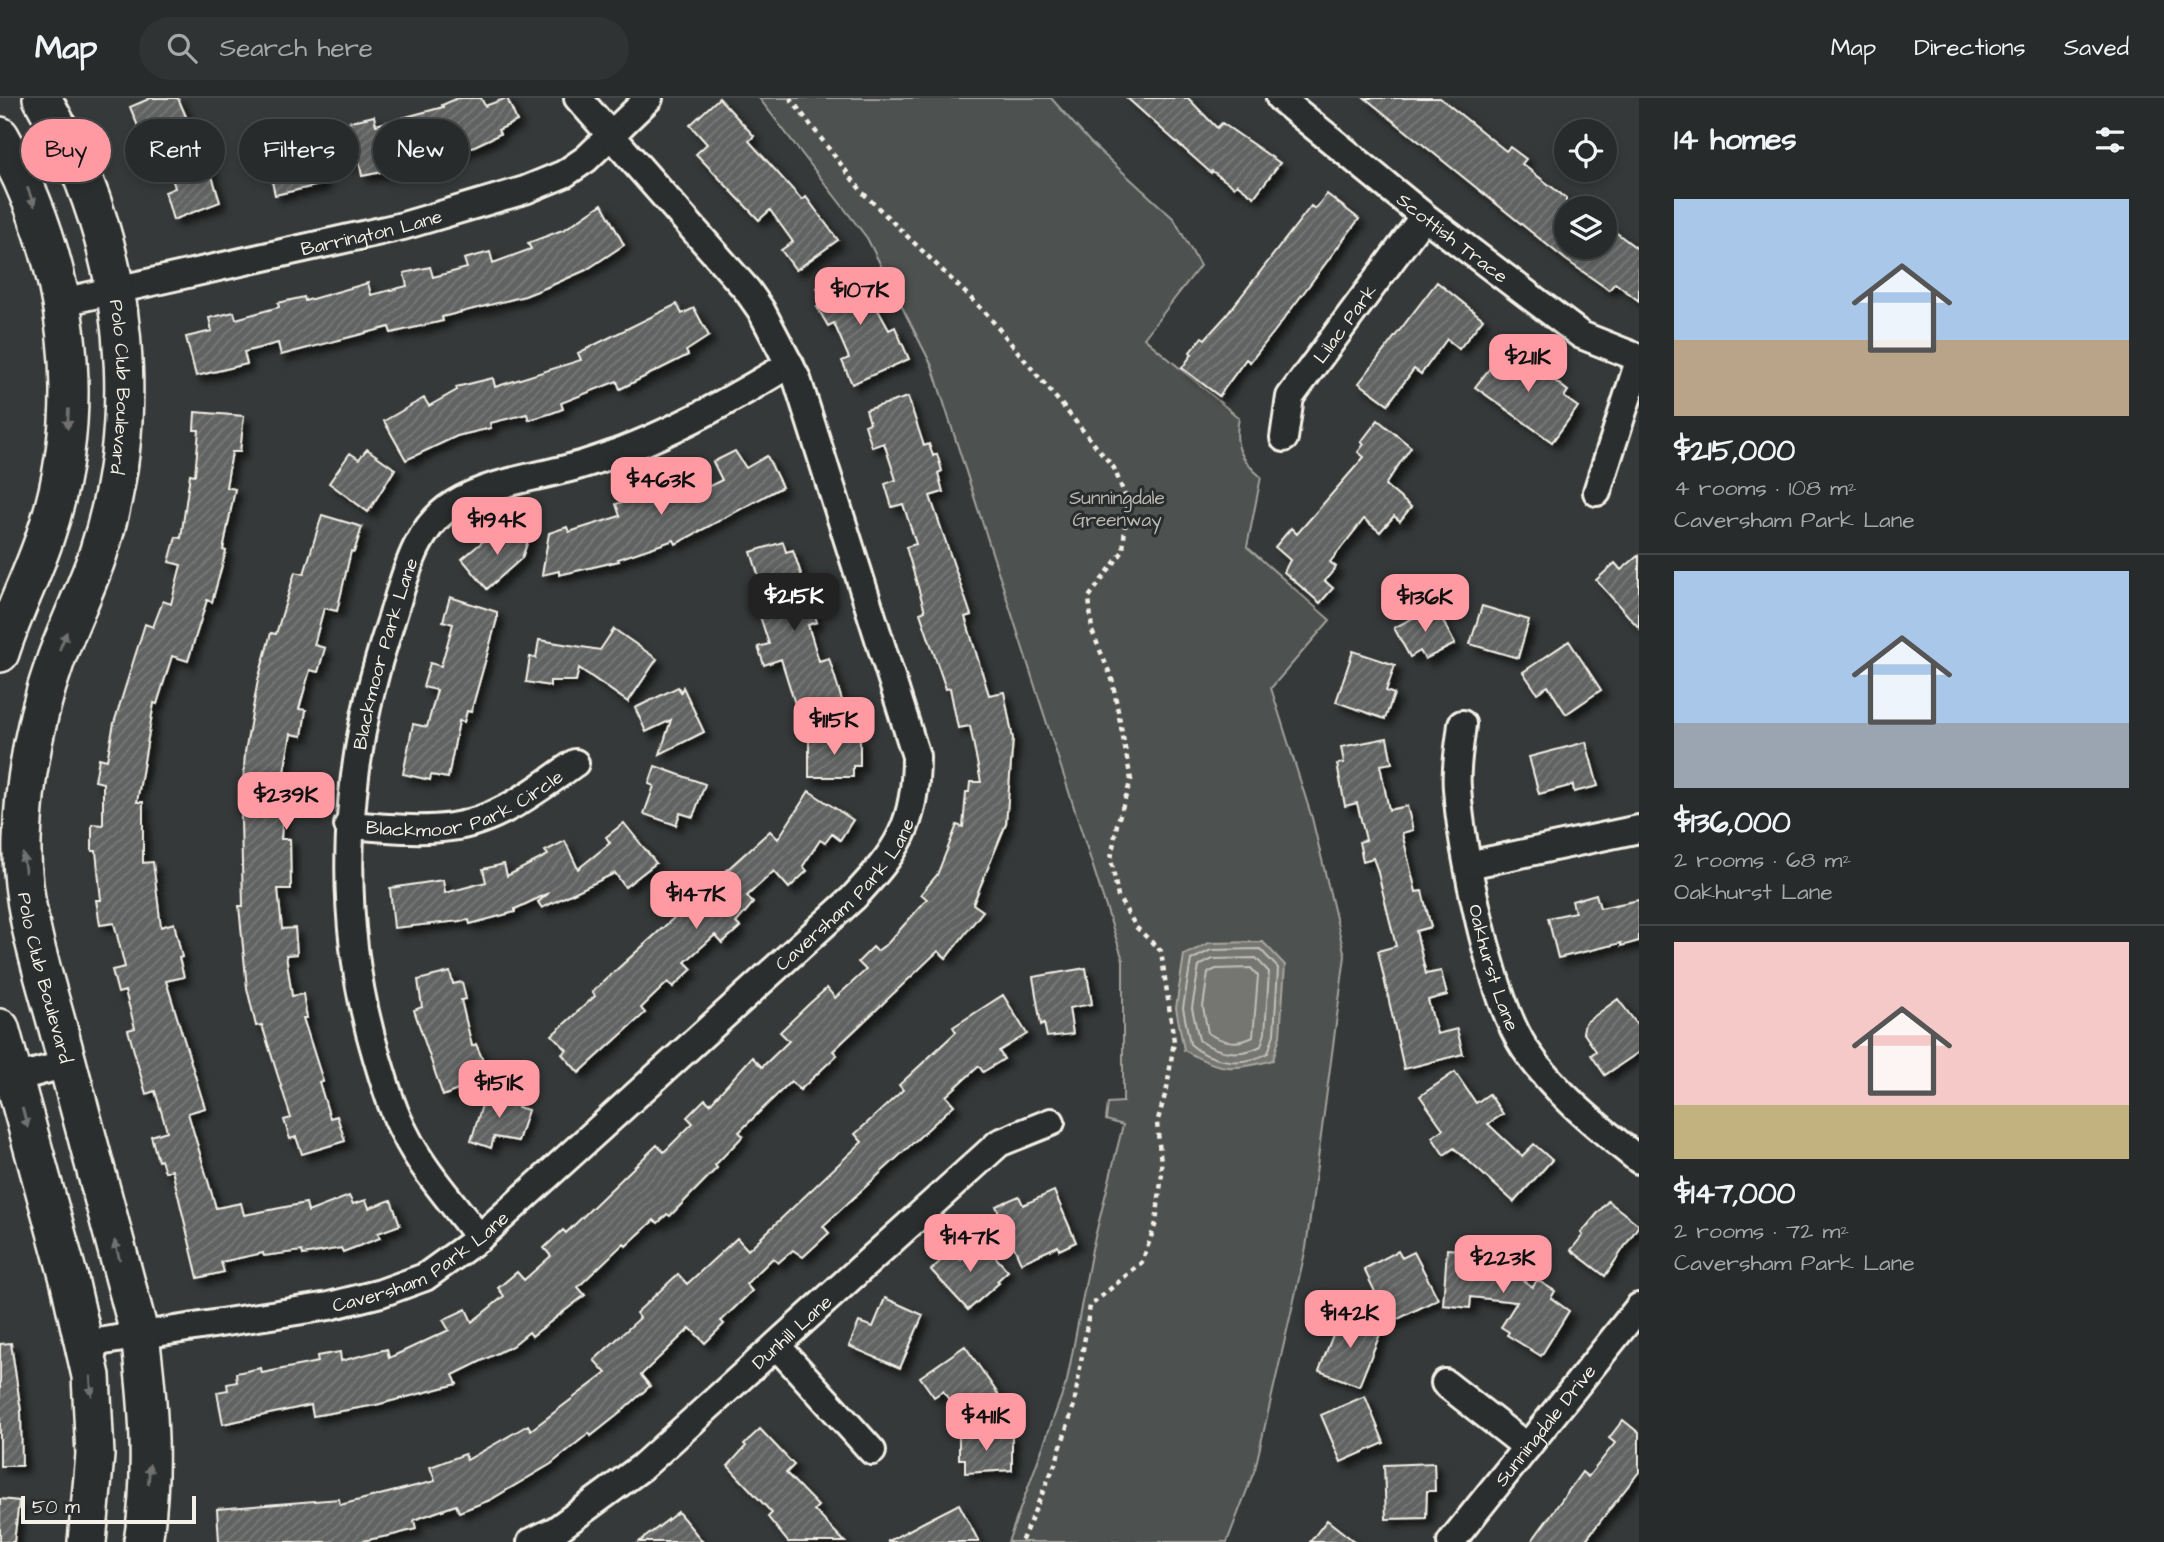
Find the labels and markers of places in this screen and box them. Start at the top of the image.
pin: $107K [811,268,909,327]
pin: $211K [1479,334,1577,394]
pin: $463K [612,458,710,517]
pin: $194K [448,498,546,557]
pin: $215K [745,574,843,633]
pin: $136K [1376,574,1474,634]
pin: $115K [785,698,883,757]
pin: $239K [237,772,335,832]
pin: $147K [647,872,745,931]
pin: $151K [450,1060,548,1120]
pin: $147K [921,1214,1019,1274]
pin: $223K [1454,1236,1552,1295]
pin: $142K [1301,1290,1399,1350]
pin: $411K [937,1394,1035,1453]

